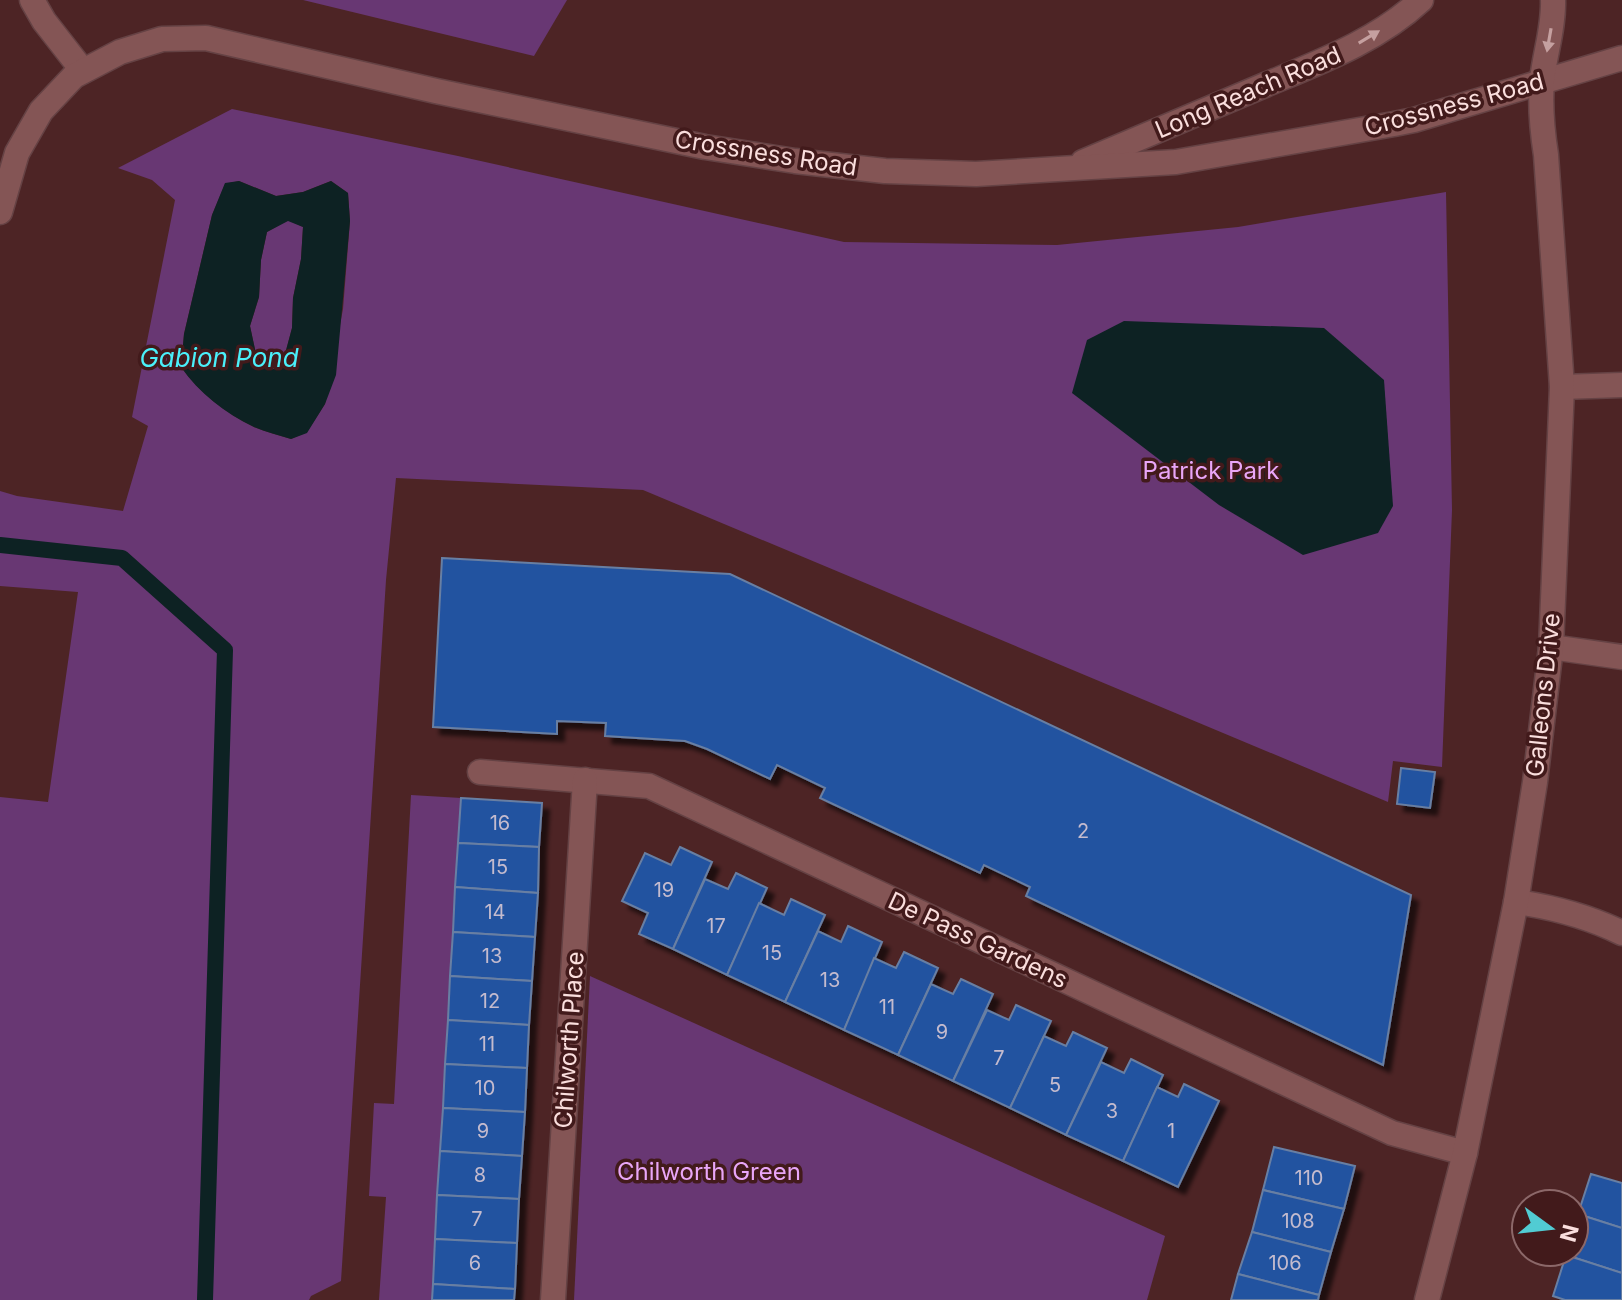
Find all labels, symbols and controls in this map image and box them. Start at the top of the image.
one-way arrow [1542,28,1555,53]
one-way arrow [1358,30,1380,44]
street label: Long Reach Road [1151,40,1345,144]
street label: Crossness Road [1361,66,1547,142]
street label: Crossness Road [673,124,859,182]
water label: Gabion Pond [139,342,299,373]
park label: Patrick Park [1143,456,1279,485]
street label: Galleons Drive [1520,612,1566,778]
house number: 16 [490,811,510,835]
house number: 2 [1077,819,1089,843]
house number: 15 [488,855,508,879]
house number: 19 [654,878,674,902]
street label: De Pass Gardens [884,886,1072,994]
house number: 14 [484,900,506,924]
house number: 17 [706,914,726,938]
house number: 15 [762,941,782,965]
house number: 13 [482,944,502,968]
street label: Chilworth Place [548,950,590,1130]
house number: 13 [820,968,840,992]
house number: 12 [480,989,500,1013]
house number: 11 [879,995,895,1019]
house number: 9 [936,1020,948,1044]
house number: 11 [479,1032,495,1056]
house number: 7 [993,1046,1005,1070]
house number: 5 [1049,1073,1061,1097]
house number: 10 [475,1076,495,1100]
house number: 3 [1106,1099,1118,1123]
house number: 9 [477,1119,489,1143]
house number: 1 [1167,1119,1175,1143]
park label: Chilworth Green [617,1157,801,1186]
house number: 8 [474,1163,486,1187]
house number: 110 [1295,1166,1323,1190]
north arrow [1510,1188,1590,1268]
house number: 7 [471,1207,483,1231]
house number: 108 [1281,1209,1315,1233]
text: N [1555,1222,1584,1245]
house number: 6 [469,1251,481,1275]
house number: 106 [1268,1251,1302,1275]

